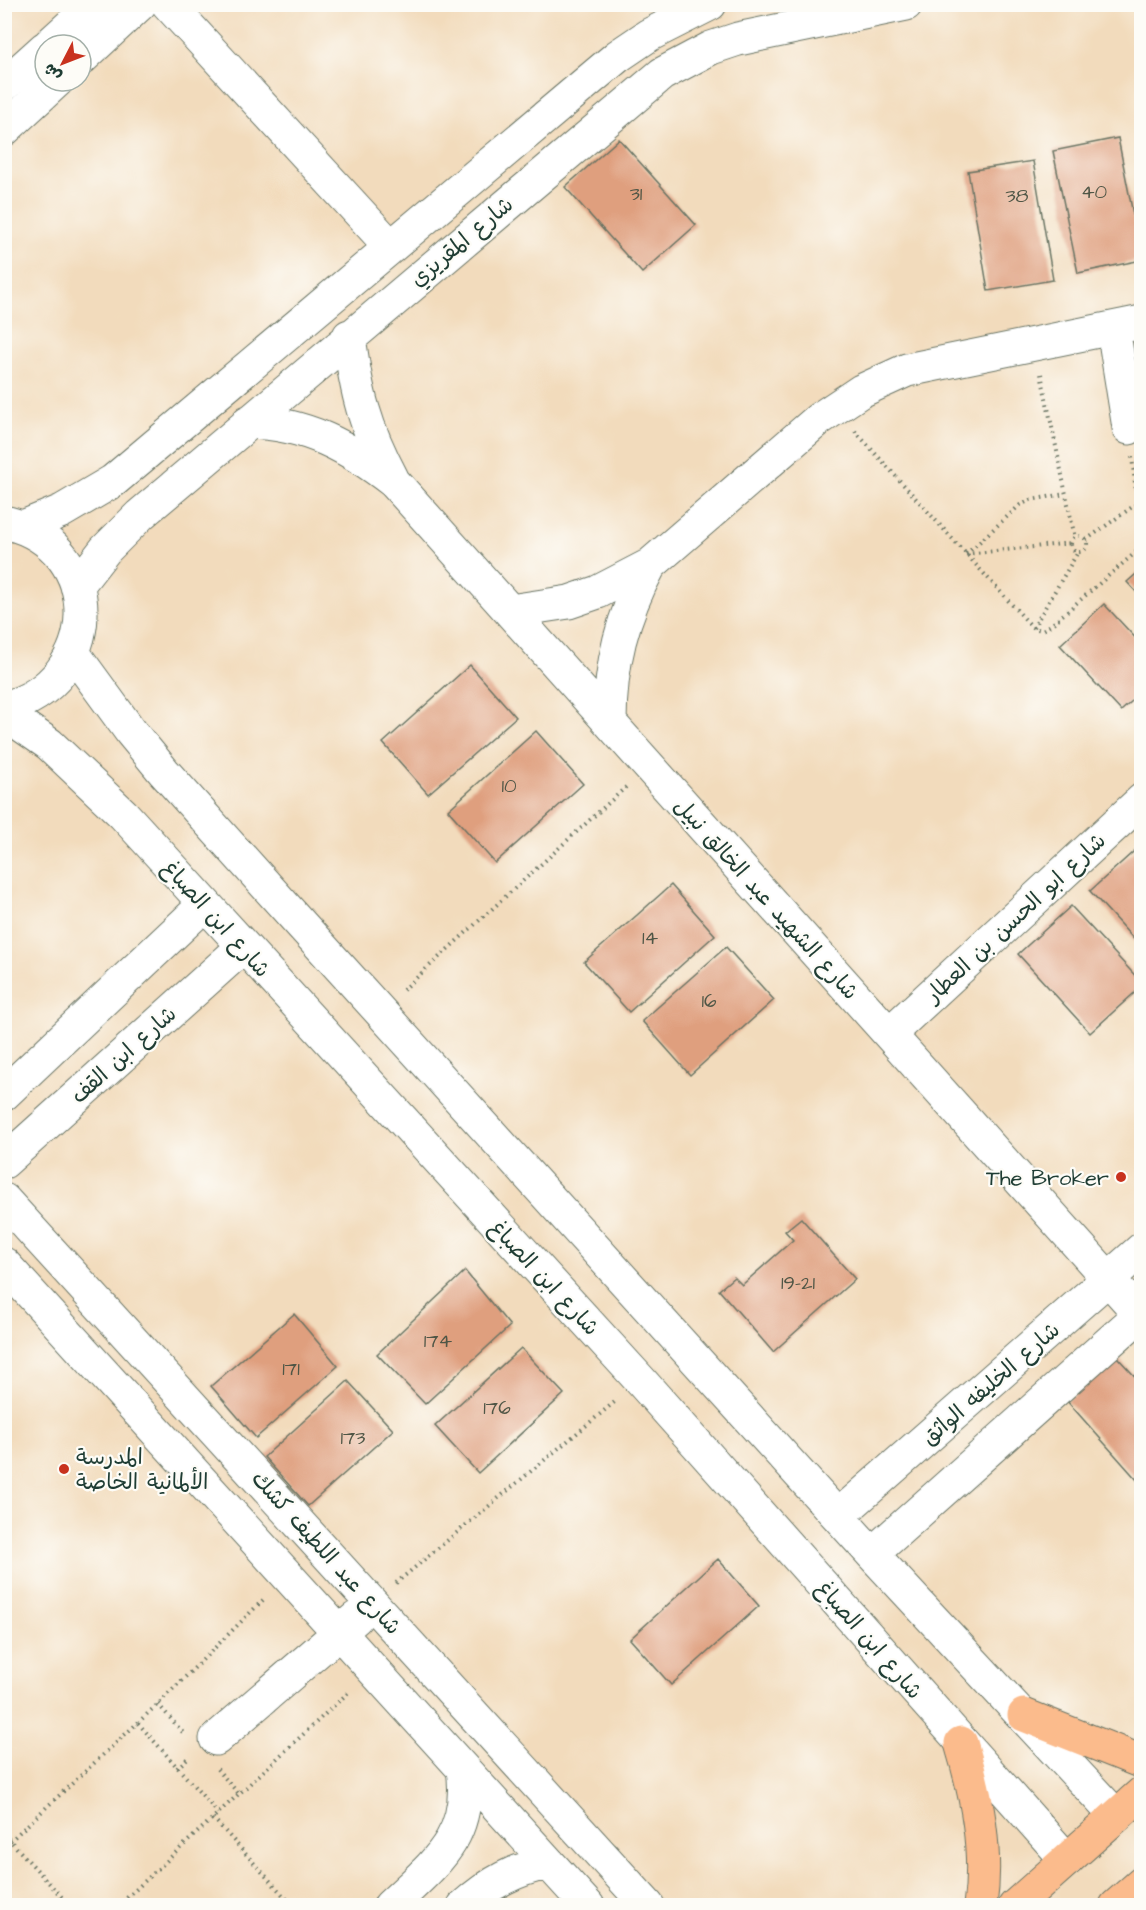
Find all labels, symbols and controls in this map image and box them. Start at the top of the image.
north arrow [33,33,93,93]
text: ش [39,58,67,86]
house number: 40 [1081,178,1107,206]
house number: 31 [630,180,643,208]
house number: 38 [1005,182,1029,210]
street label: شارع المقريزي [404,190,520,295]
house number: 10 [501,772,517,800]
street label: شارع الشهيد عبد الخالق نبيل [667,791,865,1007]
street label: شارع ابو الحسن بن العطار [918,826,1113,1011]
street label: شارع ابن الصباغ [155,853,277,985]
house number: 14 [642,924,658,952]
house number: 16 [701,987,717,1015]
street label: شارع ابن القف [64,999,184,1111]
place label: The Broker [986,1163,1109,1194]
marker: The Broker [1114,1170,1128,1184]
street label: شارع ابن الصباغ [482,1213,606,1343]
house number: 19-21 [781,1269,816,1297]
street label: شارع الخليفه الواثق [915,1315,1067,1453]
house number: 174 [424,1327,453,1355]
house number: 171 [282,1355,300,1383]
house number: 176 [483,1394,511,1422]
house number: 173 [340,1424,366,1452]
place label: المدرسة الألمانية الخاصة [76,1442,209,1498]
marker: المدرسة الألمانية الخاصة [57,1462,71,1476]
street label: شارع عبد اللطيف كشك [244,1464,408,1642]
street label: شارع ابن الصباغ [808,1574,929,1706]

